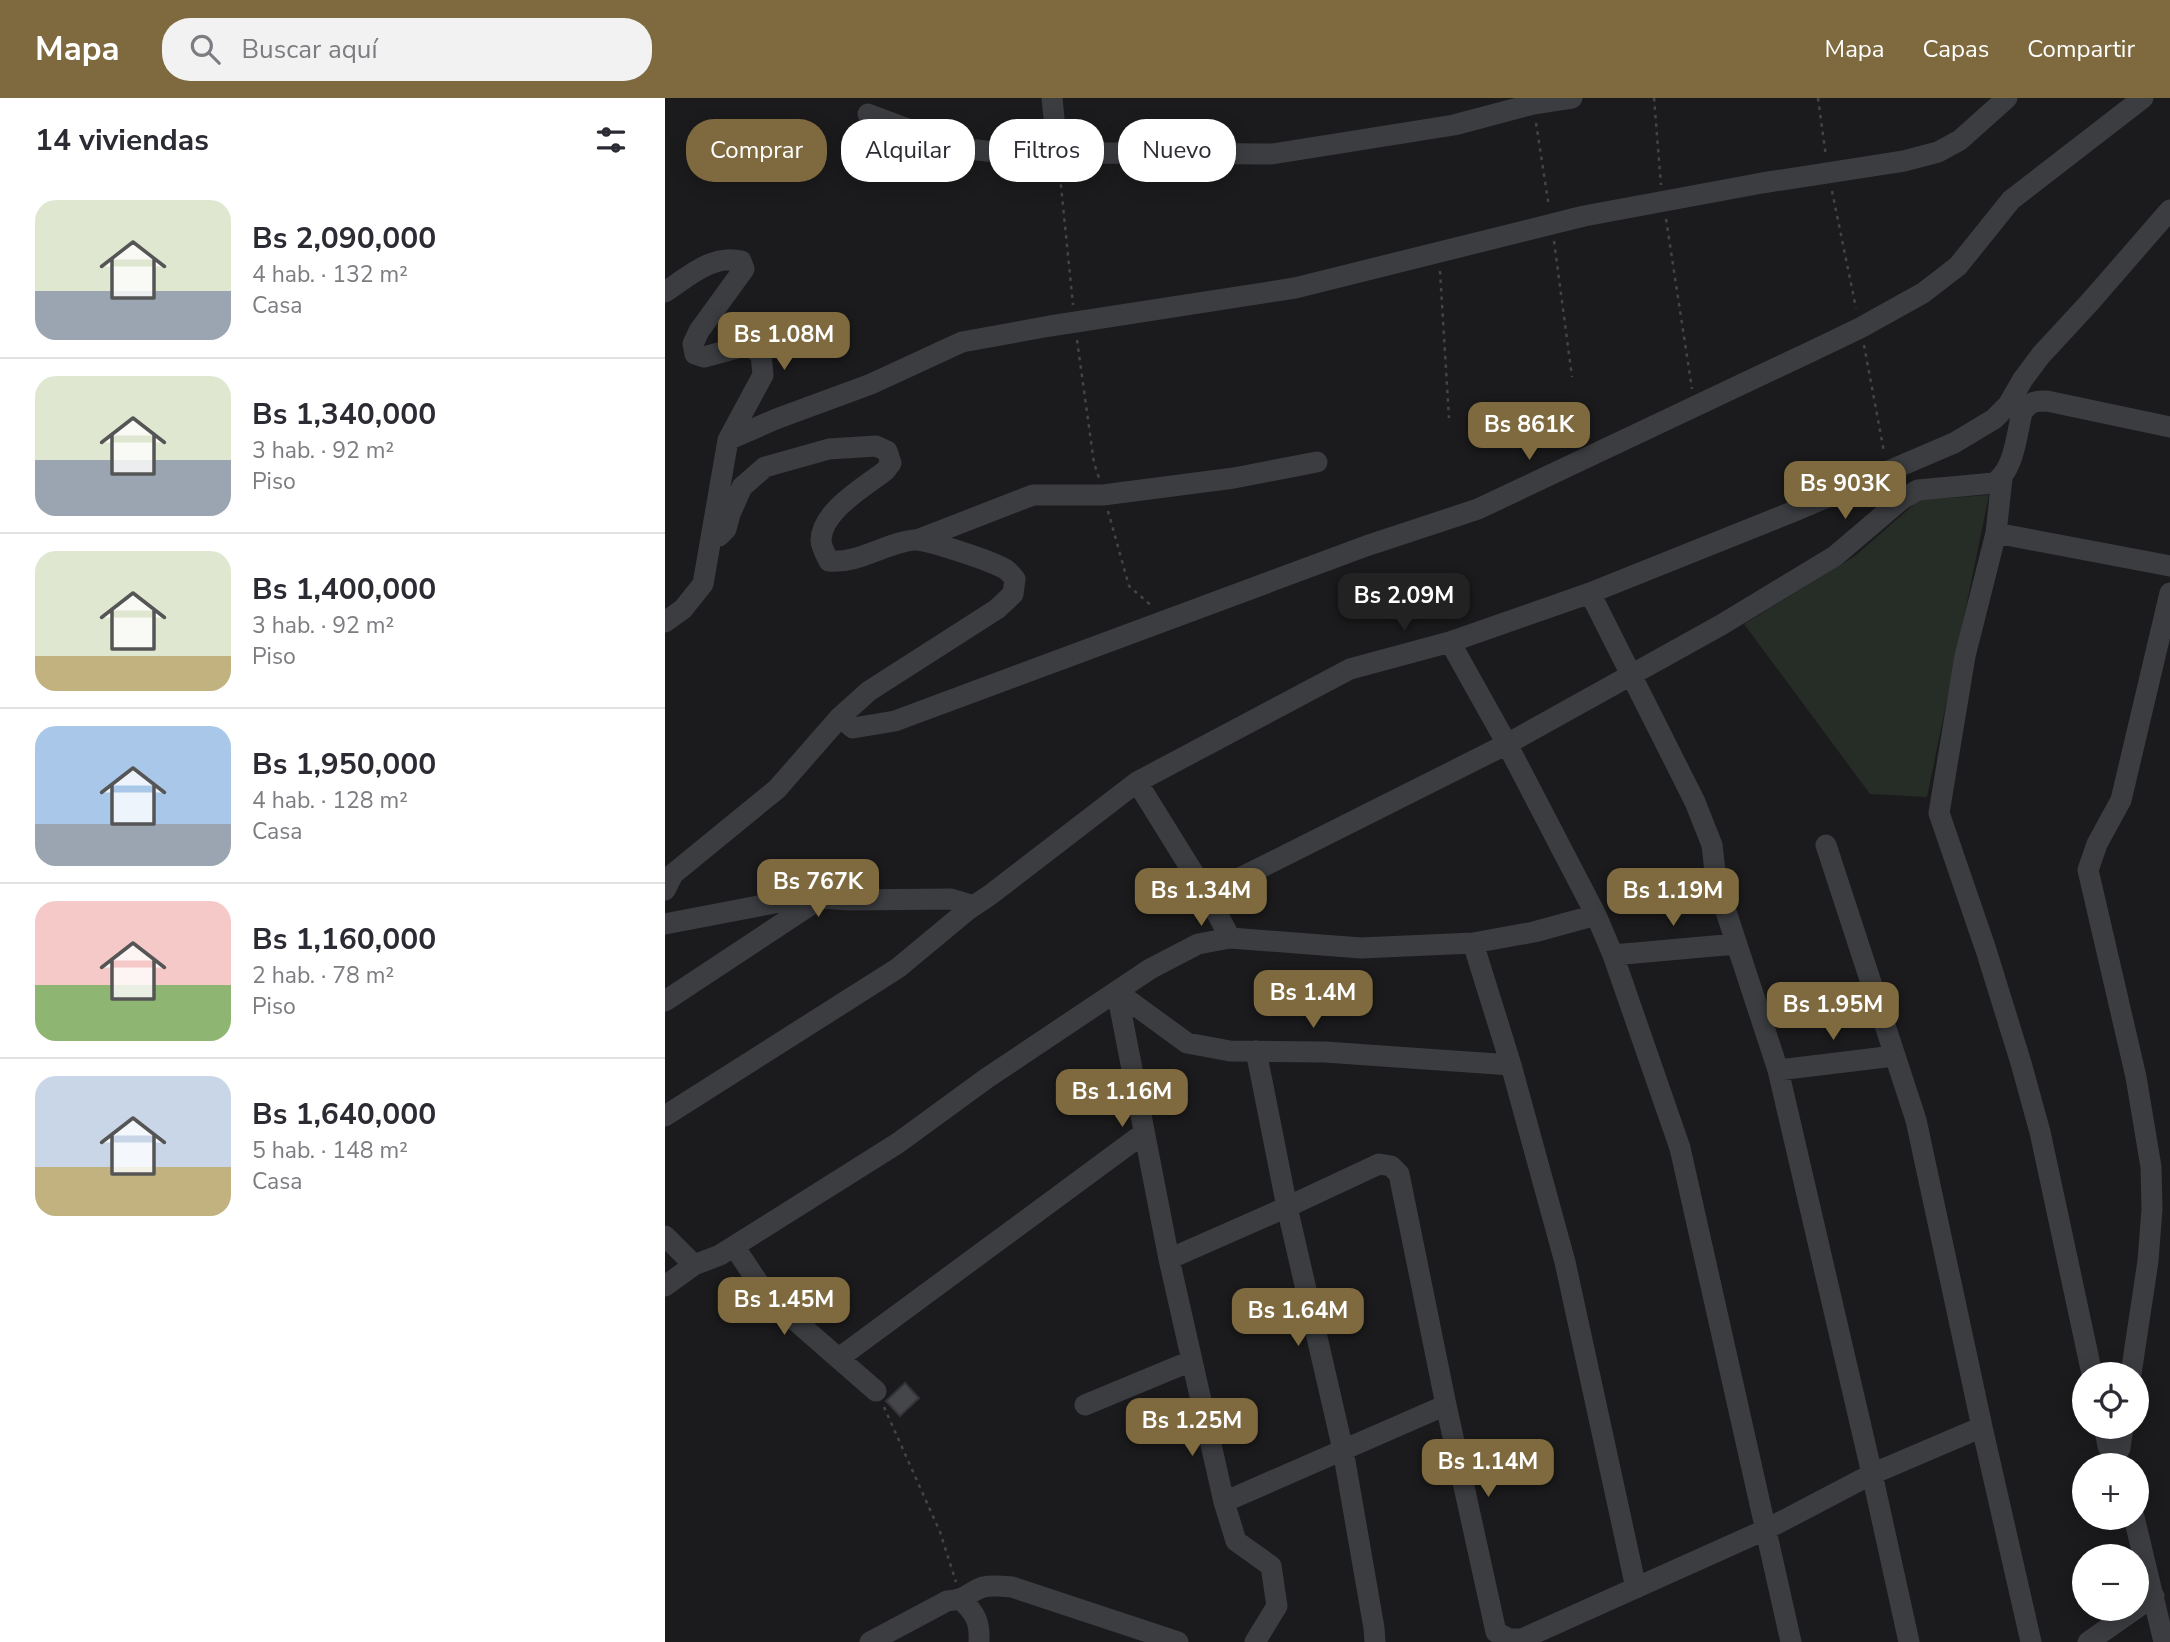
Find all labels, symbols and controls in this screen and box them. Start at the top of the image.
search box [162,18,652,81]
text: Mapa [35,27,120,72]
icon: search [186,30,224,68]
text: Buscar aquí [242,32,377,67]
text: Mapa [1825,33,1885,65]
text: Capas [1923,33,1989,65]
text: Compartir [2027,33,2135,65]
chip: Comprar [686,119,827,182]
chip: Alquilar [841,119,975,182]
chip: Filtros [989,119,1104,182]
chip: Nuevo [1118,119,1236,182]
text: 14 viviendas [35,120,209,161]
icon: filters [592,121,630,159]
text: Bs 2,090,000 [252,218,436,259]
icon: home [91,228,175,312]
text: 4 hab. · 132 m² [252,259,408,290]
text: Casa [252,290,303,321]
pin: Bs 1.08M [712,313,856,372]
text: Bs 1.08M [734,319,834,350]
text: Bs 1,340,000 [252,394,436,435]
pin: Bs 861K [1464,402,1594,462]
icon: home [91,404,175,488]
text: Bs 861K [1484,409,1574,440]
text: 3 hab. · 92 m² [252,435,394,466]
pin: Bs 903K [1780,462,1910,521]
text: Piso [252,466,296,497]
text: Bs 903K [1800,468,1890,499]
text: Bs 1,400,000 [252,569,436,610]
pin: Bs 2.09M [1332,574,1476,633]
icon: home [91,579,175,663]
text: Bs 2.09M [1354,580,1454,611]
text: 3 hab. · 92 m² [252,610,394,641]
text: Piso [252,641,296,672]
text: Bs 1,950,000 [252,744,436,785]
icon: home [91,754,175,838]
text: 4 hab. · 128 m² [252,785,408,816]
text: Casa [252,816,303,847]
pin: Bs 767K [753,860,883,919]
text: Bs 767K [773,866,863,897]
pin: Bs 1.34M [1129,868,1273,928]
pin: Bs 1.19M [1601,868,1745,928]
text: Bs 1.34M [1151,875,1251,906]
text: Bs 1.19M [1623,875,1723,906]
text: Bs 1,160,000 [252,919,436,960]
icon: home [91,929,175,1013]
text: 2 hab. · 78 m² [252,960,394,991]
pin: Bs 1.4M [1248,970,1378,1030]
text: Bs 1.4M [1270,977,1356,1008]
pin: Bs 1.95M [1761,982,1905,1042]
text: Bs 1.95M [1783,989,1883,1020]
text: Piso [252,991,296,1022]
pin: Bs 1.16M [1050,1070,1194,1129]
text: Bs 1.16M [1072,1076,1172,1107]
text: Bs 1,640,000 [252,1094,436,1135]
icon: home [91,1104,175,1188]
text: 5 hab. · 148 m² [252,1135,408,1166]
text: Casa [252,1166,303,1197]
pin: Bs 1.45M [712,1278,856,1337]
text: Bs 1.45M [734,1284,834,1315]
pin: Bs 1.64M [1226,1288,1370,1348]
text: Bs 1.64M [1248,1295,1348,1326]
map controls [2072,1362,2149,1621]
button: locate [2072,1362,2149,1439]
pin: Bs 1.25M [1120,1398,1264,1458]
text: Bs 1.25M [1142,1405,1242,1436]
pin: Bs 1.14M [1416,1440,1560,1499]
text: Bs 1.14M [1438,1446,1538,1477]
button: + [2072,1453,2149,1530]
button: − [2072,1544,2149,1621]

